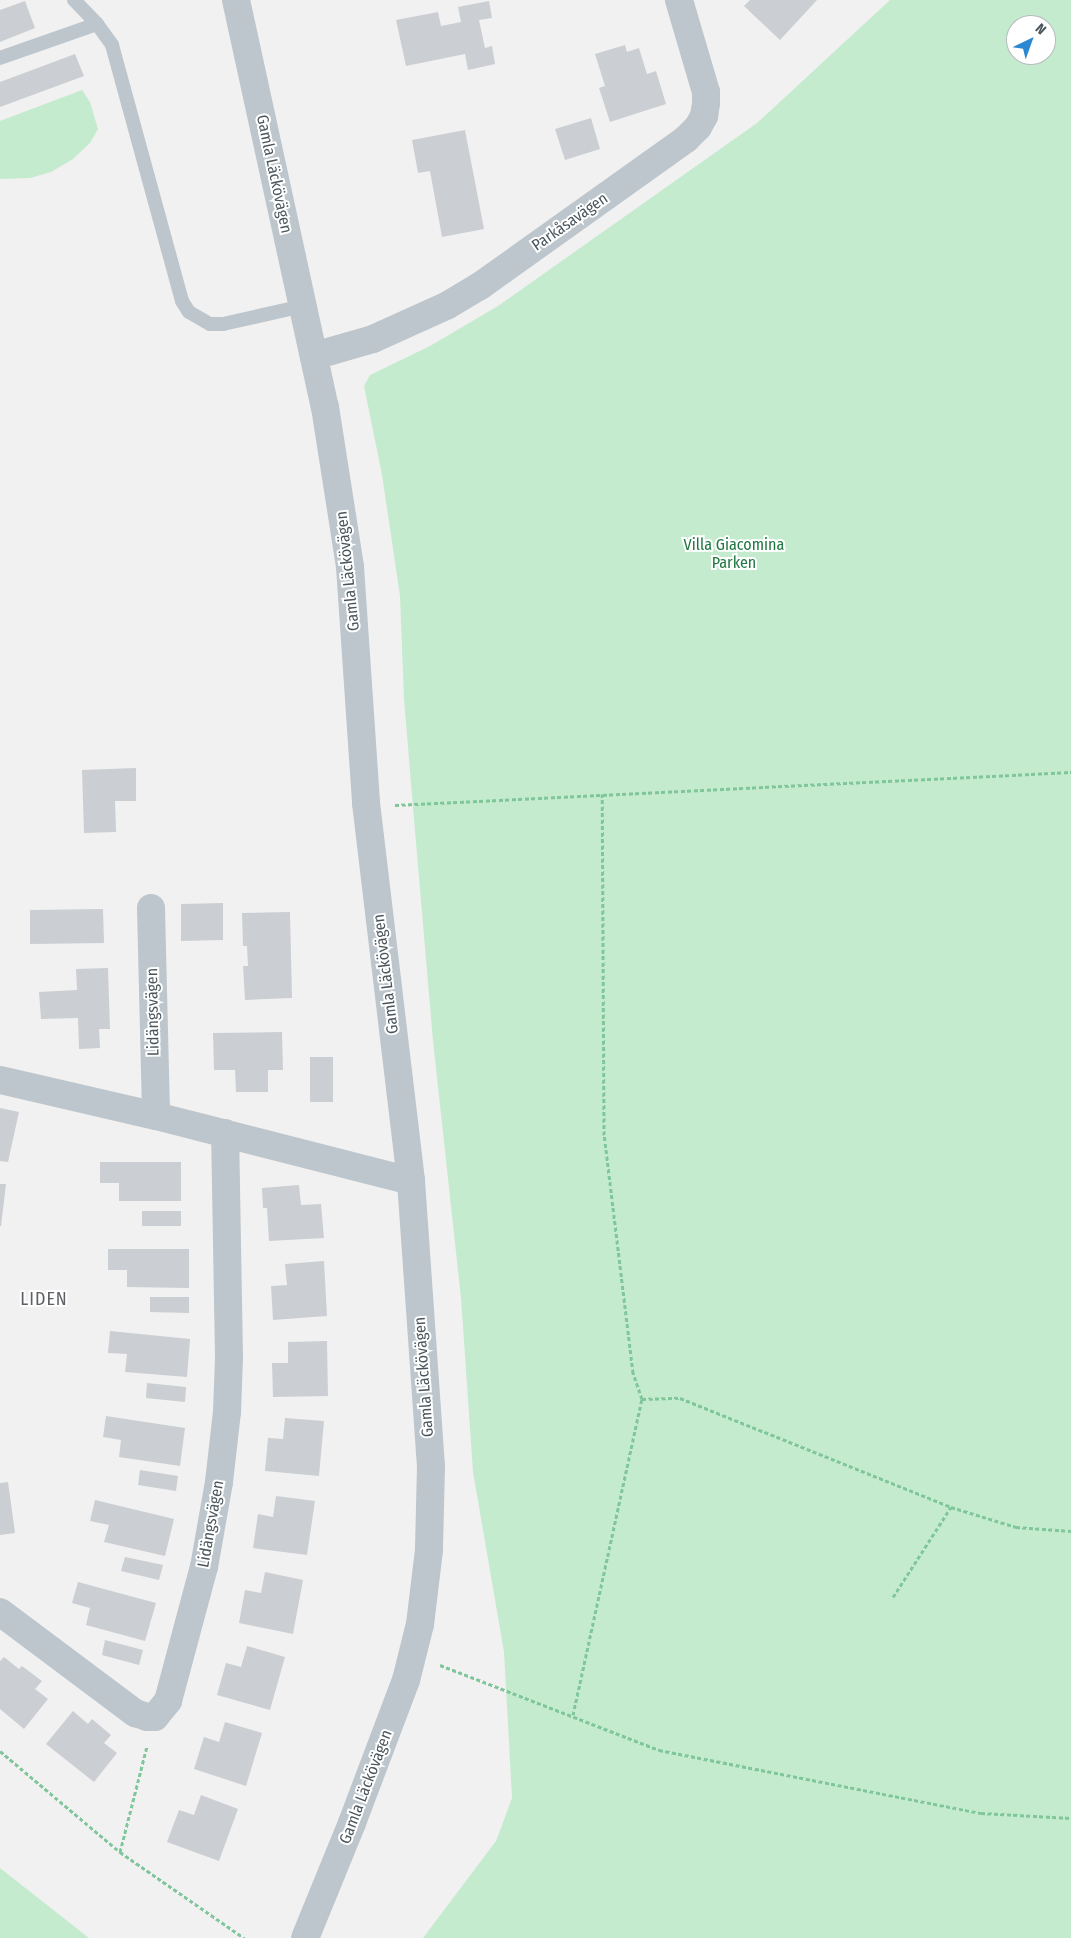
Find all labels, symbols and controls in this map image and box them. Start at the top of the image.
north arrow [1006,15,1056,65]
text: N [1032,20,1050,38]
street label: Gamla Läckövägen [252,113,296,235]
street label: Parkåsavägen [528,189,612,255]
street label: Gamla Läckövägen [332,510,364,632]
park label: Villa Giacomina Parken [684,535,784,573]
street label: Gamla Läckövägen [369,913,403,1035]
street label: Lidängsvägen [143,968,163,1056]
district label: LIDEN [20,1288,68,1310]
street label: Gamla Läckövägen [410,1316,438,1438]
street label: Lidängsvägen [194,1479,228,1569]
street label: Gamla Läckövägen [335,1727,397,1847]

